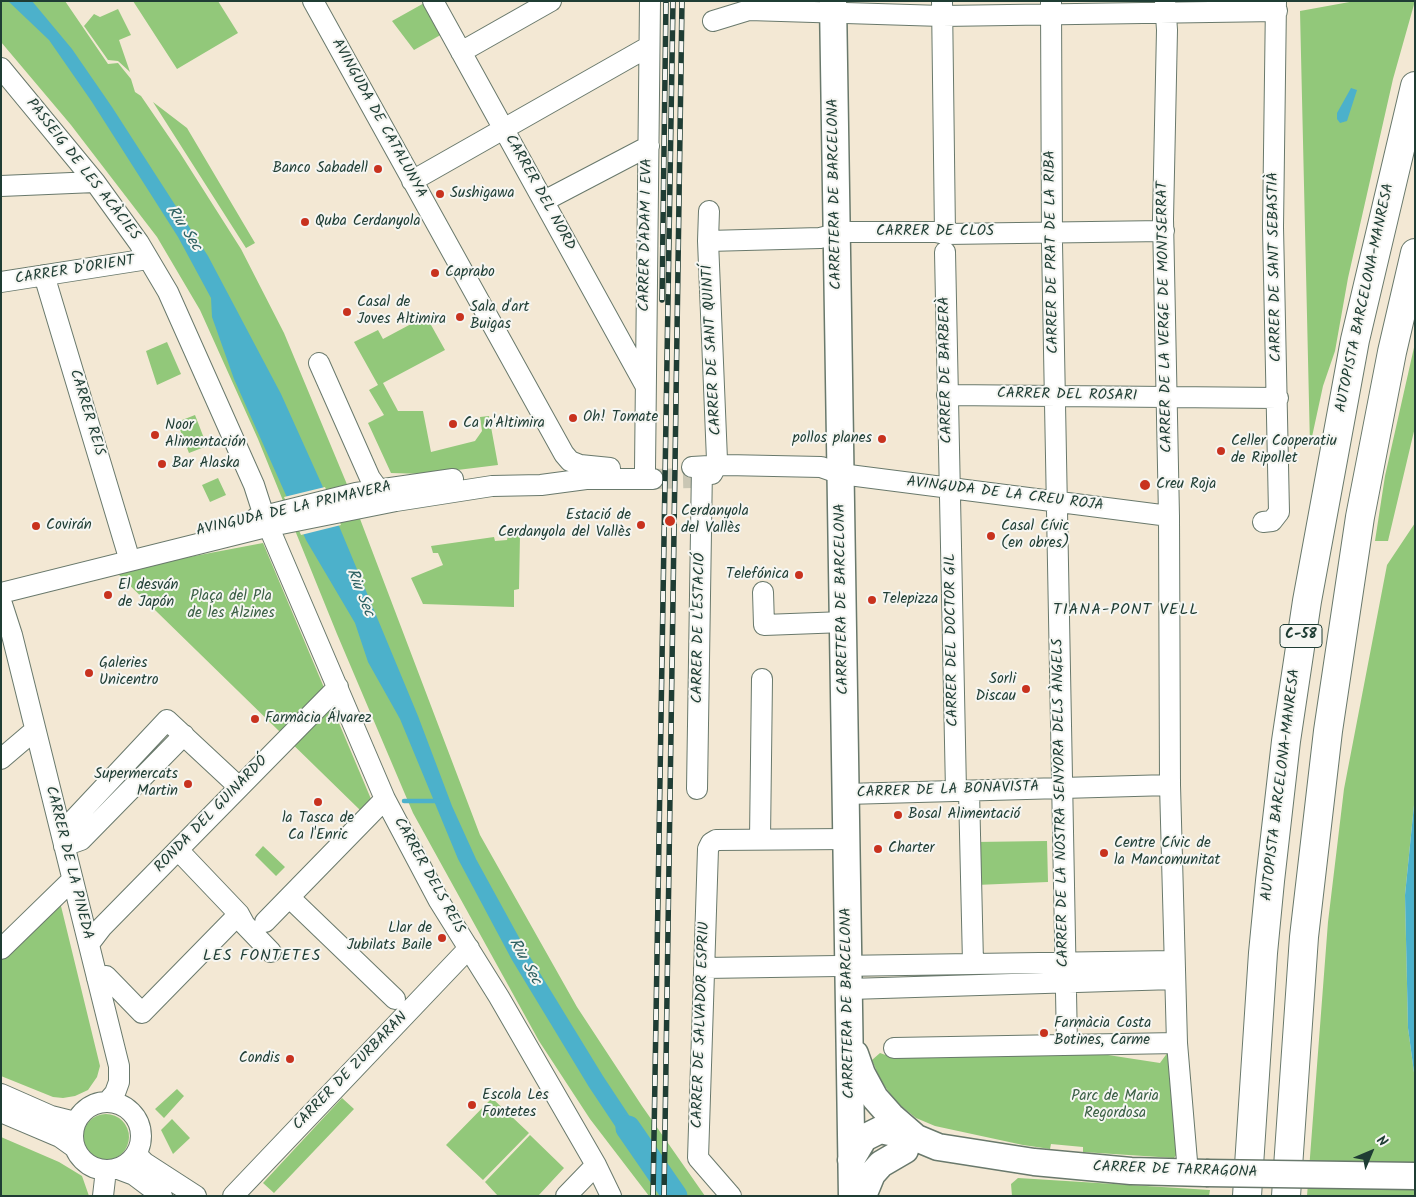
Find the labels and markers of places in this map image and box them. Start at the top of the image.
place label: Banco Sabadell [272,160,368,178]
marker: Banco Sabadell [372,163,384,175]
place label: Sushigawa [450,185,514,203]
marker: Sushigawa [434,188,446,200]
place label: Quba Cerdanyola [315,213,421,231]
marker: Quba Cerdanyola [299,216,311,228]
place label: Caprabo [445,264,495,282]
marker: Caprabo [429,267,441,279]
place label: Casal de Joves Altimira [357,294,446,329]
place label: Sala d'art Buigas [470,299,529,334]
marker: Casal de Joves Altimira [341,306,353,318]
marker: Sala d'art Buigas [454,311,466,323]
place label: Oh! Tomate [583,409,658,427]
marker: Oh! Tomate [567,412,579,424]
place label: Ca n'Altimira [463,415,545,433]
place label: Noor Alimentación [165,417,246,452]
marker: Ca n'Altimira [447,418,459,430]
marker: Noor Alimentación [149,429,161,441]
place label: pollos planes [792,430,872,448]
marker: pollos planes [876,433,888,445]
place label: Celler Cooperatiu de Ripollet [1231,433,1337,468]
marker: Celler Cooperatiu de Ripollet [1215,445,1227,457]
place label: Bar Alaska [172,455,240,473]
marker: Bar Alaska [156,458,168,470]
place label: Creu Roja [1156,476,1216,494]
marker: Creu Roja [1138,478,1152,492]
place label: Cerdanyola del Vallès [681,503,749,538]
place label: Estació de Cerdanyola del Vallès [498,507,631,542]
marker: Cerdanyola del Vallès [663,514,677,528]
place label: Covirán [46,517,92,535]
place label: Casal Cívic (en obres) [1001,518,1069,553]
marker: Estació de Cerdanyola del Vallès [635,519,647,531]
marker: Covirán [30,520,42,532]
marker: Casal Cívic (en obres) [985,530,997,542]
place label: Telefónica [726,566,789,584]
marker: Telefónica [793,569,805,581]
place label: El desván de Japón [118,577,178,612]
marker: El desván de Japón [102,589,114,601]
place label: Telepizza [882,591,938,609]
marker: Telepizza [866,594,878,606]
place label: Galeries Unicentro [99,655,159,690]
marker: Galeries Unicentro [83,667,95,679]
place label: Sorli Discau [975,671,1016,706]
marker: Sorli Discau [1020,683,1032,695]
place label: Farmàcia Álvarez [265,710,372,728]
marker: Farmàcia Álvarez [249,713,261,725]
place label: Supermercats Martin [94,766,178,801]
marker: Supermercats Martin [182,778,194,790]
marker: la Tasca de Ca l'Enric [312,796,324,808]
place label: Bosal Alimentació [908,806,1020,824]
marker: Bosal Alimentació [892,809,904,821]
place label: la Tasca de Ca l'Enric [282,810,354,845]
place label: Centre Cívic de la Mancomunitat [1114,835,1220,870]
place label: Charter [888,840,935,858]
marker: Charter [872,843,884,855]
marker: Centre Cívic de la Mancomunitat [1098,847,1110,859]
place label: Llar de Jubilats Baile [347,920,432,955]
marker: Llar de Jubilats Baile [436,932,448,944]
place label: Farmàcia Costa Botines, Carme [1054,1015,1151,1050]
marker: Farmàcia Costa Botines, Carme [1038,1027,1050,1039]
place label: Condis [239,1050,280,1068]
marker: Condis [284,1053,296,1065]
place label: Escola Les Fontetes [482,1087,549,1122]
marker: Escola Les Fontetes [466,1099,478,1111]

